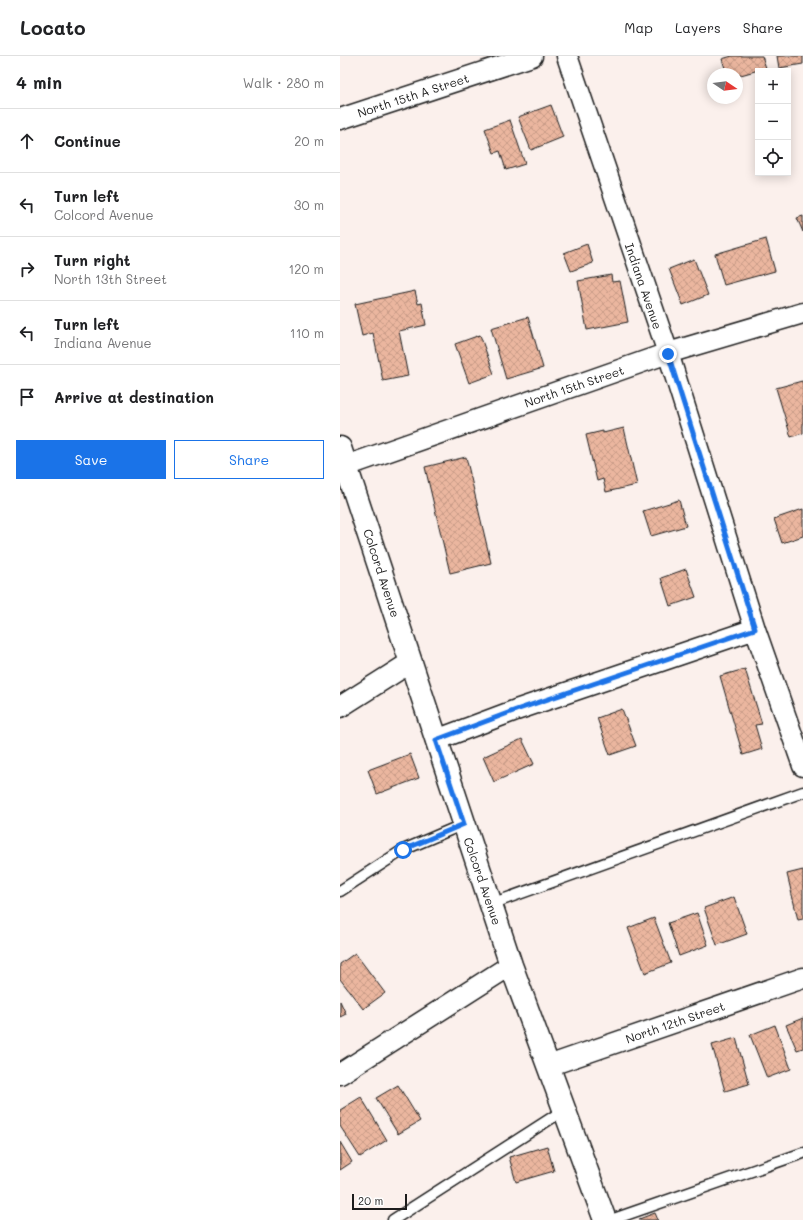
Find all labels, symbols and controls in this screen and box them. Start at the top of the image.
text: Locato [20,15,86,40]
text: Map [624,18,653,37]
text: Layers [675,18,721,37]
text: Share [743,18,783,37]
north arrow [707,68,743,104]
map controls [755,68,791,176]
button: + [755,68,791,104]
street label: North 15th A Street [355,69,471,121]
text: 4 min [16,71,62,93]
text: Walk · 280 m [243,74,324,91]
button: − [755,104,791,140]
icon: ahead [16,130,38,152]
text: Continue [54,131,121,151]
text: 20 m [294,132,324,149]
button: locate [755,140,791,176]
text: Turn left [54,186,119,206]
icon: left [16,194,38,216]
text: 30 m [294,196,324,213]
text: Colcord Avenue [54,206,154,223]
street label: Indiana Avenue [622,241,666,331]
text: Turn right [54,250,131,270]
icon: right [16,258,38,280]
text: 120 m [288,260,324,277]
text: North 13th Street [54,270,167,287]
text: Turn left [54,314,119,334]
icon: left [16,322,38,344]
text: 110 m [290,324,324,341]
text: Indiana Avenue [54,334,152,351]
route end [659,345,677,363]
street label: North 15th Street [522,361,626,411]
icon: arrive [16,386,38,408]
text: Arrive at destination [54,387,214,407]
button: Save [16,440,166,479]
button: Share [174,440,324,479]
street label: Colcord Avenue [360,527,404,619]
street label: Colcord Avenue [460,835,506,927]
route start [394,841,412,859]
street label: North 12th Street [623,998,727,1046]
scale bar [352,1192,407,1211]
text: 20 m [358,1193,383,1208]

